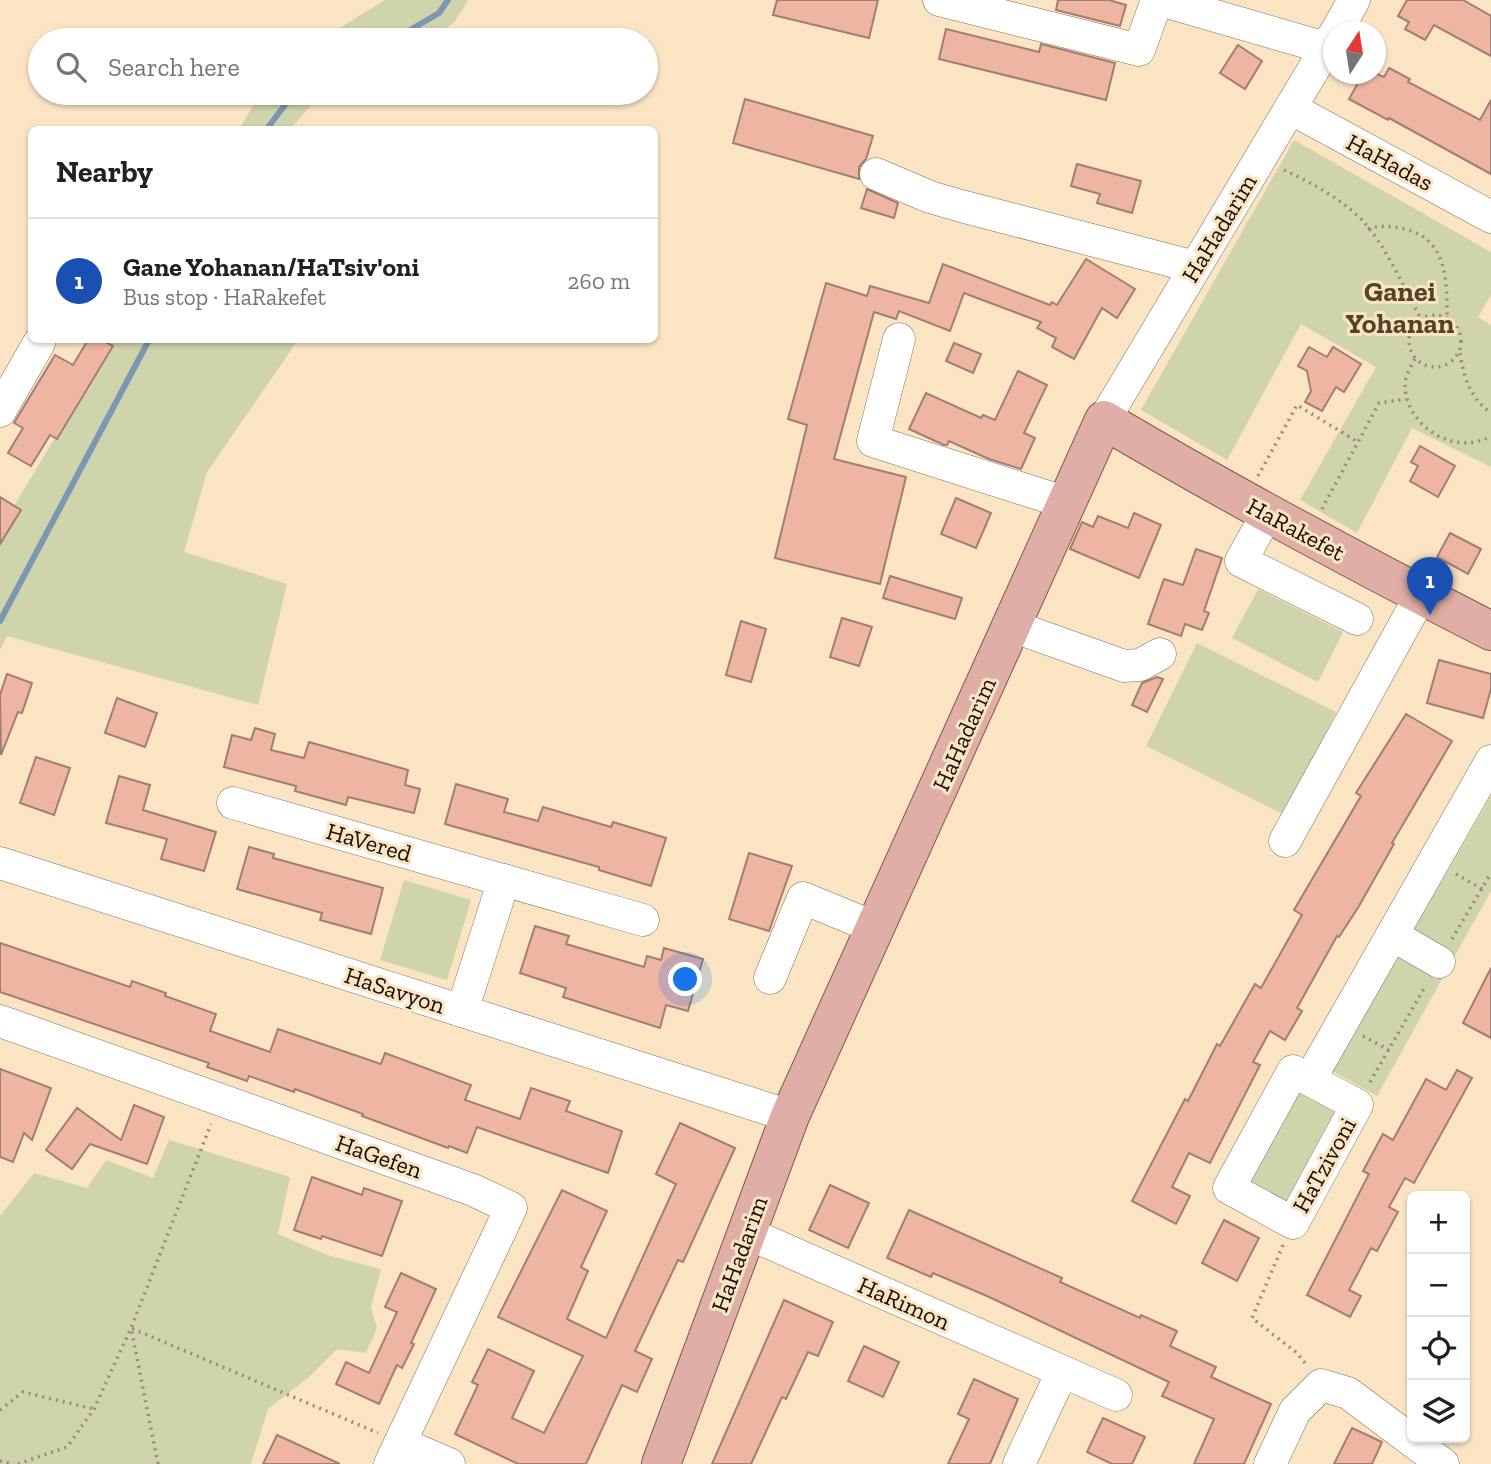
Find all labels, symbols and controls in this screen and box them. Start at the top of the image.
north arrow [1323,21,1386,84]
search box [28,28,658,105]
icon: search [52,48,90,86]
text: Search here [108,51,240,83]
street label: HaHadas [1342,127,1438,197]
text: Nearby [56,154,153,190]
street label: HaHadarim [1175,168,1263,287]
text: Gane Yohanan/HaTsiv'oni [123,251,419,283]
text: 1 [74,267,84,295]
text: 260 m [568,267,630,295]
district label: Ganei Yohanan [1346,275,1455,340]
text: Bus stop · HaRakefet [123,283,326,311]
street label: HaRakefet [1242,491,1350,567]
pin: 1 [1407,557,1453,615]
street label: HaHadarim [926,672,1002,795]
street label: HaVered [323,816,415,868]
street label: HaSavyon [341,960,449,1020]
your location [668,962,702,996]
street label: HaTzivoni [1286,1112,1362,1218]
street label: HaGefen [332,1128,426,1184]
map controls [1407,1191,1470,1443]
button: + [1407,1191,1470,1254]
street label: HaHadarim [705,1192,773,1316]
button: − [1407,1254,1470,1317]
street label: HaRimon [853,1270,955,1336]
button: locate [1407,1317,1470,1380]
button: layers [1407,1380,1470,1443]

